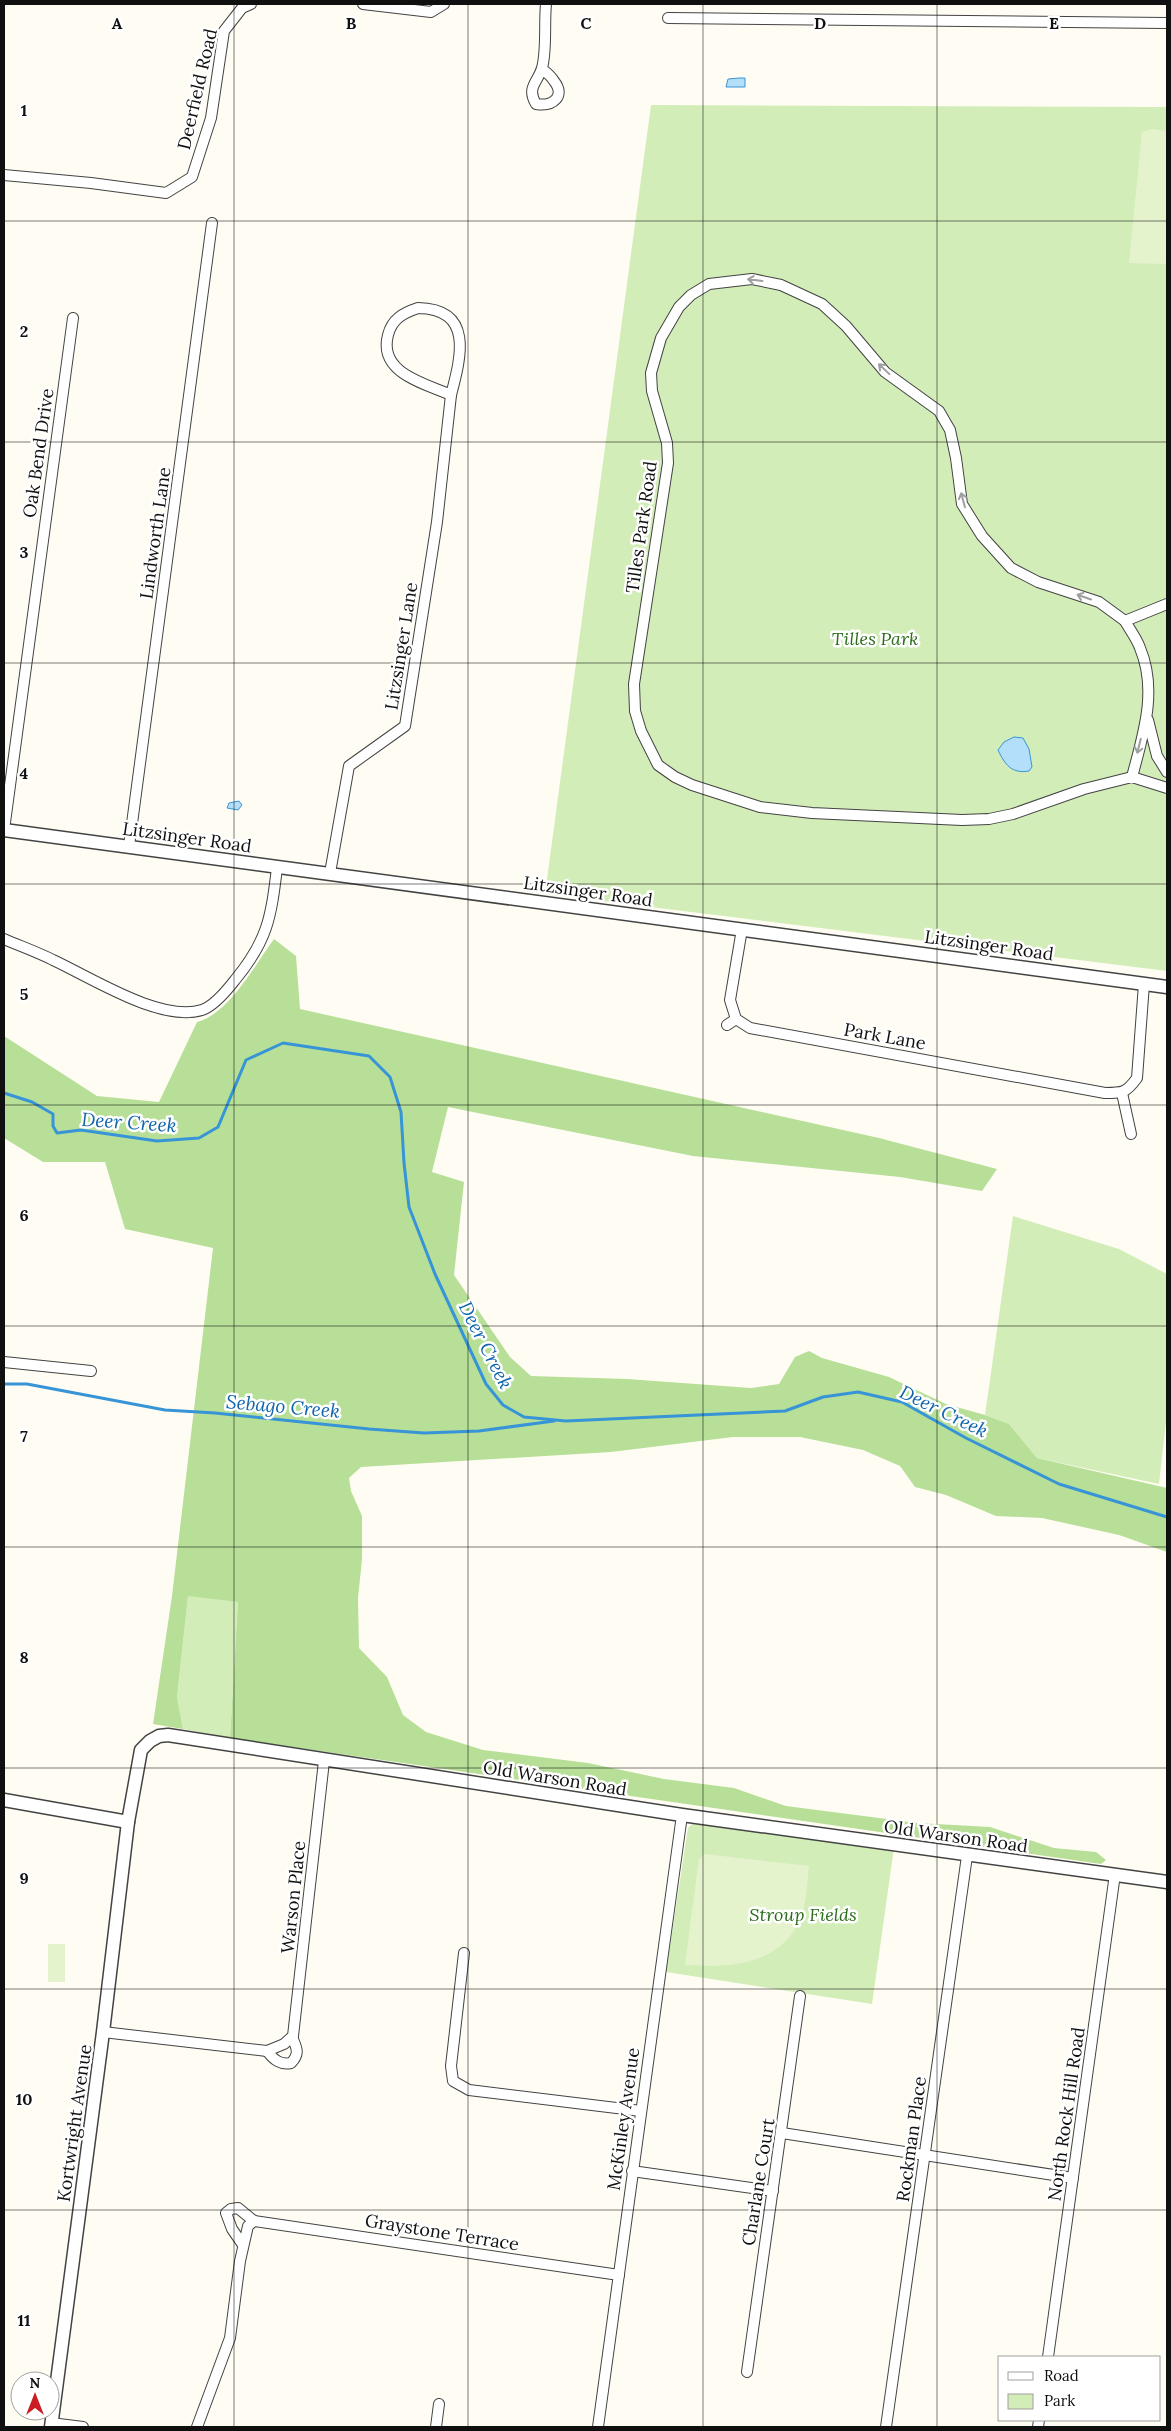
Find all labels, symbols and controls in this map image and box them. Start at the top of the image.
text: A [112,13,123,33]
text: B [346,13,357,33]
text: C [580,13,592,33]
text: D [814,13,826,33]
text: E [1049,13,1059,33]
street label: Deerfield Road [172,26,222,152]
text: 1 [21,100,27,120]
one-way arrow [747,275,763,285]
text: 2 [20,321,28,341]
one-way arrow [878,363,891,375]
street label: Oak Bend Drive [18,387,58,519]
street label: Tilles Park Road [620,459,662,595]
street label: Lindworth Lane [134,465,176,600]
one-way arrow [958,493,967,509]
text: 3 [20,542,29,562]
street label: Litzsinger Lane [380,580,422,712]
one-way arrow [1076,591,1092,601]
park label: Tilles Park [832,627,918,650]
one-way arrow [1134,737,1144,753]
text: 4 [20,763,29,783]
street label: Litzsinger Road [121,817,253,857]
street label: Litzsinger Road [522,871,654,911]
street label: Litzsinger Road [923,925,1055,965]
text: 5 [20,984,29,1004]
street label: Park Lane [842,1017,928,1055]
water label: Deer Creek [81,1107,177,1137]
text: 6 [19,1205,29,1225]
water label: Deer Creek [454,1297,518,1393]
water label: Deer Creek [896,1379,992,1443]
water label: Sebago Creek [225,1389,341,1423]
text: 7 [20,1426,28,1446]
text: 8 [19,1647,29,1667]
street label: Old Warson Road [481,1755,629,1801]
street label: Old Warson Road [882,1815,1030,1858]
street label: Warson Place [276,1839,310,1954]
text: 9 [19,1868,29,1888]
park label: Stroup Fields [749,1903,857,1926]
street label: North Rock Hill Road [1042,2025,1090,2202]
street label: Kortwright Avenue [52,2043,96,2203]
street label: McKinley Avenue [602,2046,644,2192]
street label: Rockman Place [891,2075,931,2203]
text: 10 [16,2089,32,2109]
street label: Charlane Court [737,2117,779,2247]
street label: Graystone Terrace [363,2208,521,2256]
text: 11 [18,2310,31,2330]
legend [998,2356,1161,2421]
text: Road [1044,2366,1079,2385]
north arrow [10,2371,60,2421]
text: N [30,2374,41,2392]
text: Park [1044,2391,1075,2410]

